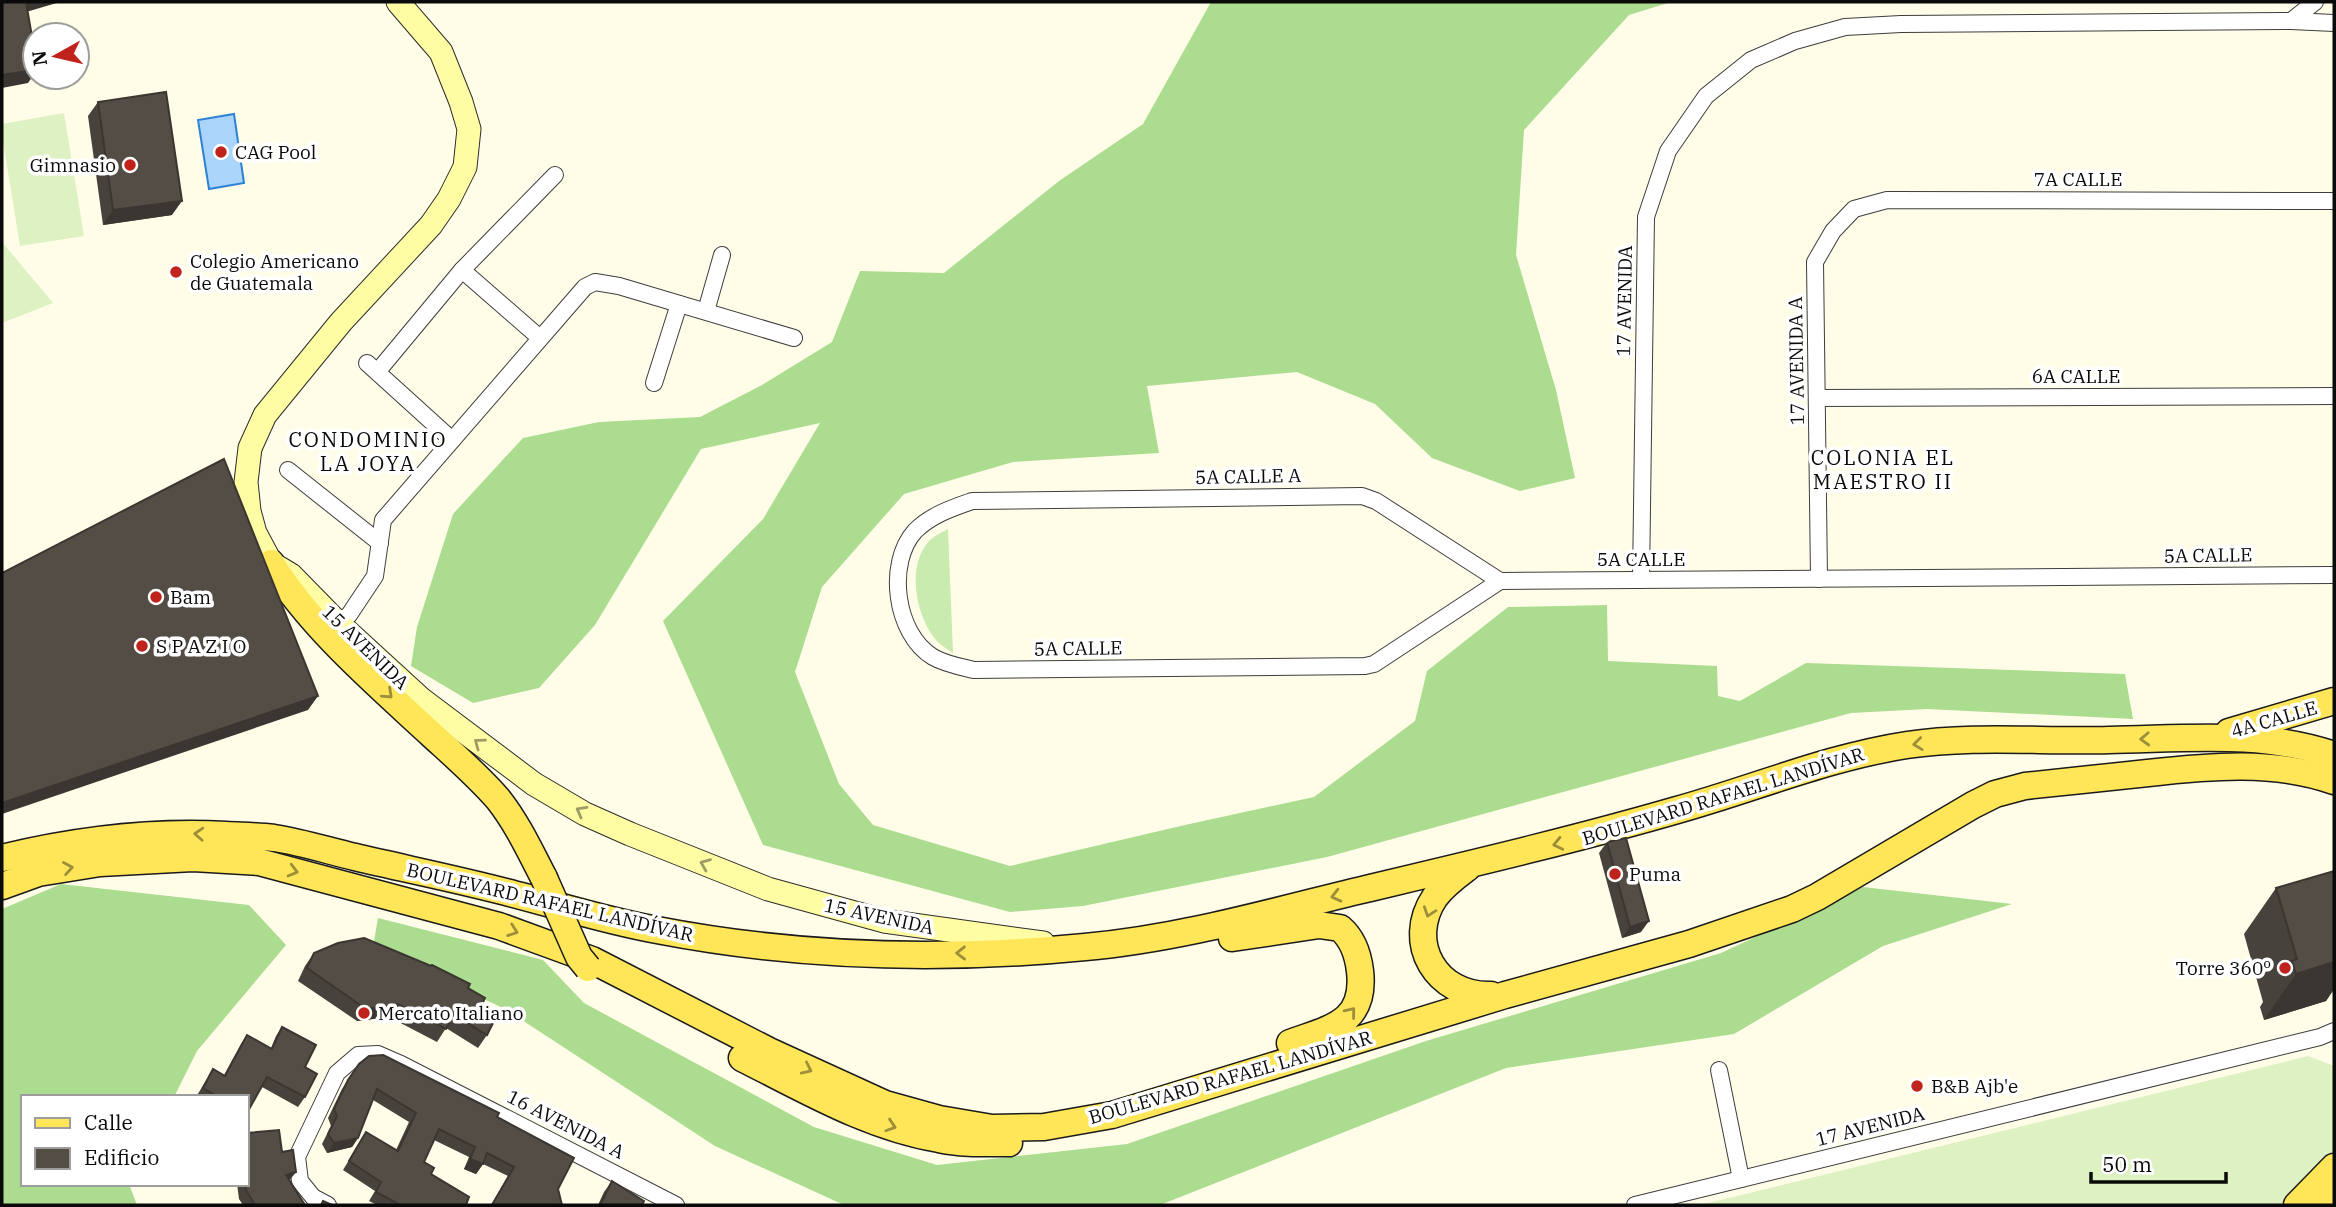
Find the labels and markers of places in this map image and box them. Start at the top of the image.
place label: CAG Pool [235,140,317,164]
marker: CAG Pool [213,144,229,160]
place label: Gimnasio [30,153,116,177]
marker: Gimnasio [122,157,138,173]
place label: Colegio Americano de Guatemala [190,249,359,295]
marker: Colegio Americano de Guatemala [168,264,184,280]
place label: Bam [170,585,211,609]
marker: Bam [148,589,164,605]
place label: S P A Z I O [156,634,246,658]
marker: S P A Z I O [134,638,150,654]
place label: Puma [1629,862,1681,886]
marker: Puma [1607,866,1623,882]
place label: Torre 360º [2175,956,2271,980]
marker: Torre 360º [2277,960,2293,976]
place label: Mercato Italiano [378,1001,524,1025]
marker: Mercato Italiano [356,1005,372,1021]
place label: B&B Ajb'e [1931,1074,2018,1098]
marker: B&B Ajb'e [1909,1078,1925,1094]

